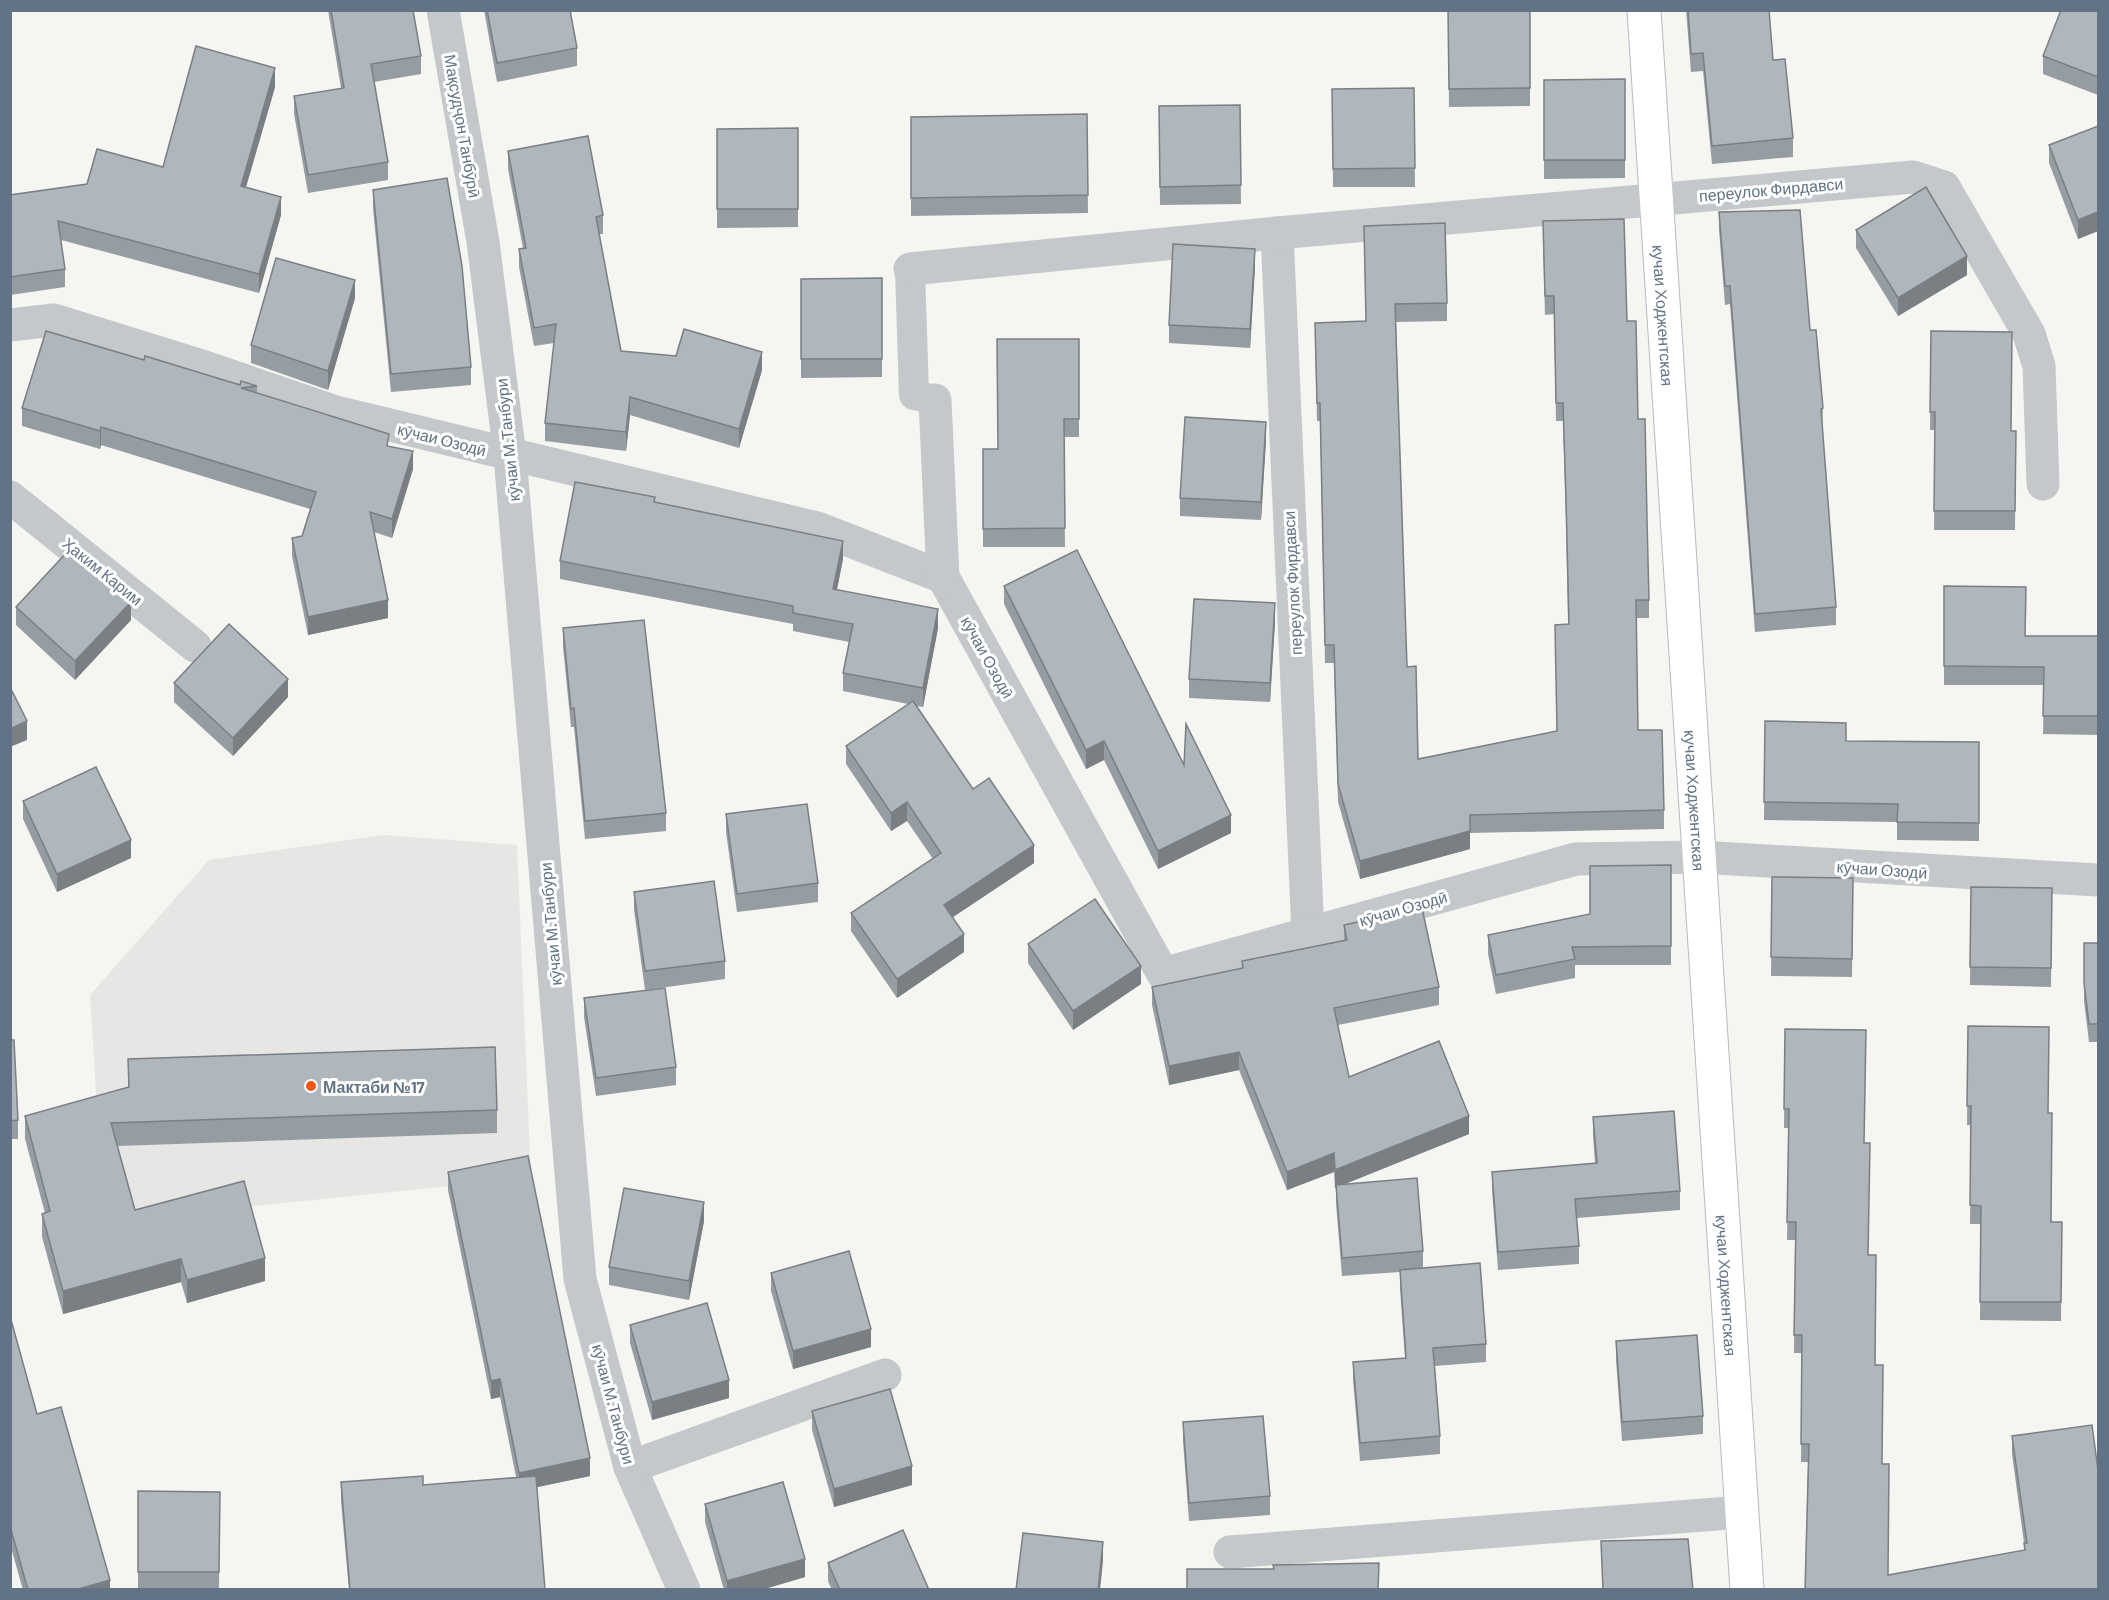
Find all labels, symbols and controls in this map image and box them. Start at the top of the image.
street label: Мақсудҷон Танбӯрӣ [441,53,485,199]
street label: переулок Фирдавси [1698,173,1844,205]
street label: кучаи Ходжентская [1650,244,1678,387]
street label: кӯчаи М.Танбури [491,378,523,502]
street label: кӯчаи Озодӣ [396,419,488,459]
street label: переулок Фирдавси [1279,510,1305,656]
street label: Ҳаким Карим [59,533,147,609]
street label: кӯчаи Озодӣ [958,613,1018,701]
street label: кучаи Ходжентская [1681,729,1710,872]
street label: кӯчаи Озодӣ [1836,856,1928,882]
street label: кӯчаи М.Танбури [535,862,565,986]
street label: кӯчаи Озодӣ [1357,886,1449,930]
place label: Мактаби №17 [323,1077,425,1096]
marker: Мактаби №17 [304,1079,318,1093]
street label: кучаи Ходжентская [1713,1214,1741,1357]
street label: кӯчаи М.Танбури [589,1342,639,1466]

